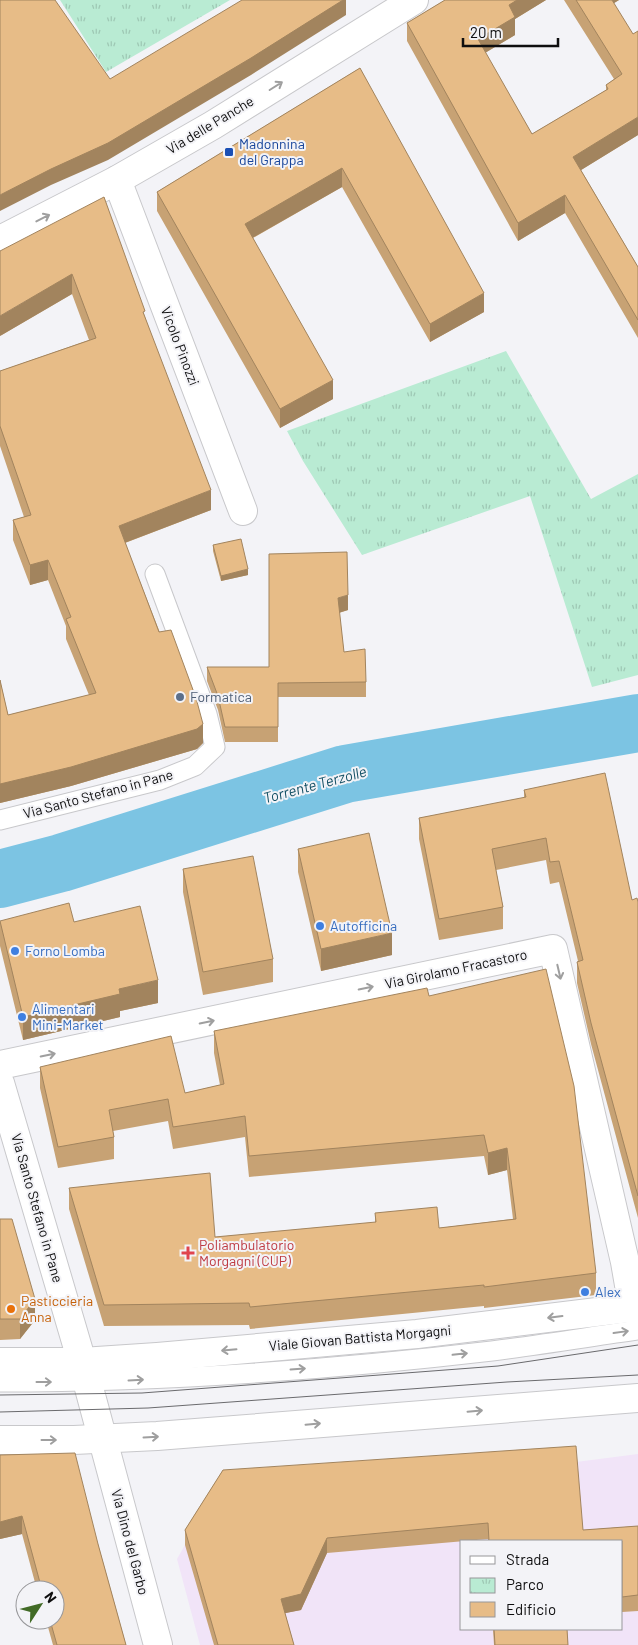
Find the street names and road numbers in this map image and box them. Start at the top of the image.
street label: Via delle Panche [163,92,256,157]
street label: Vicolo Pinozzi [158,304,203,388]
street label: Via Santo Stefano in Pane [21,765,175,822]
street label: Via Girolamo Fracastoro [383,945,529,992]
street label: Via Santo Stefano in Pane [8,1131,67,1284]
street label: Viale Giovan Battista Morgagni [268,1321,452,1354]
street label: Via Dino del Garbo [108,1487,153,1597]

